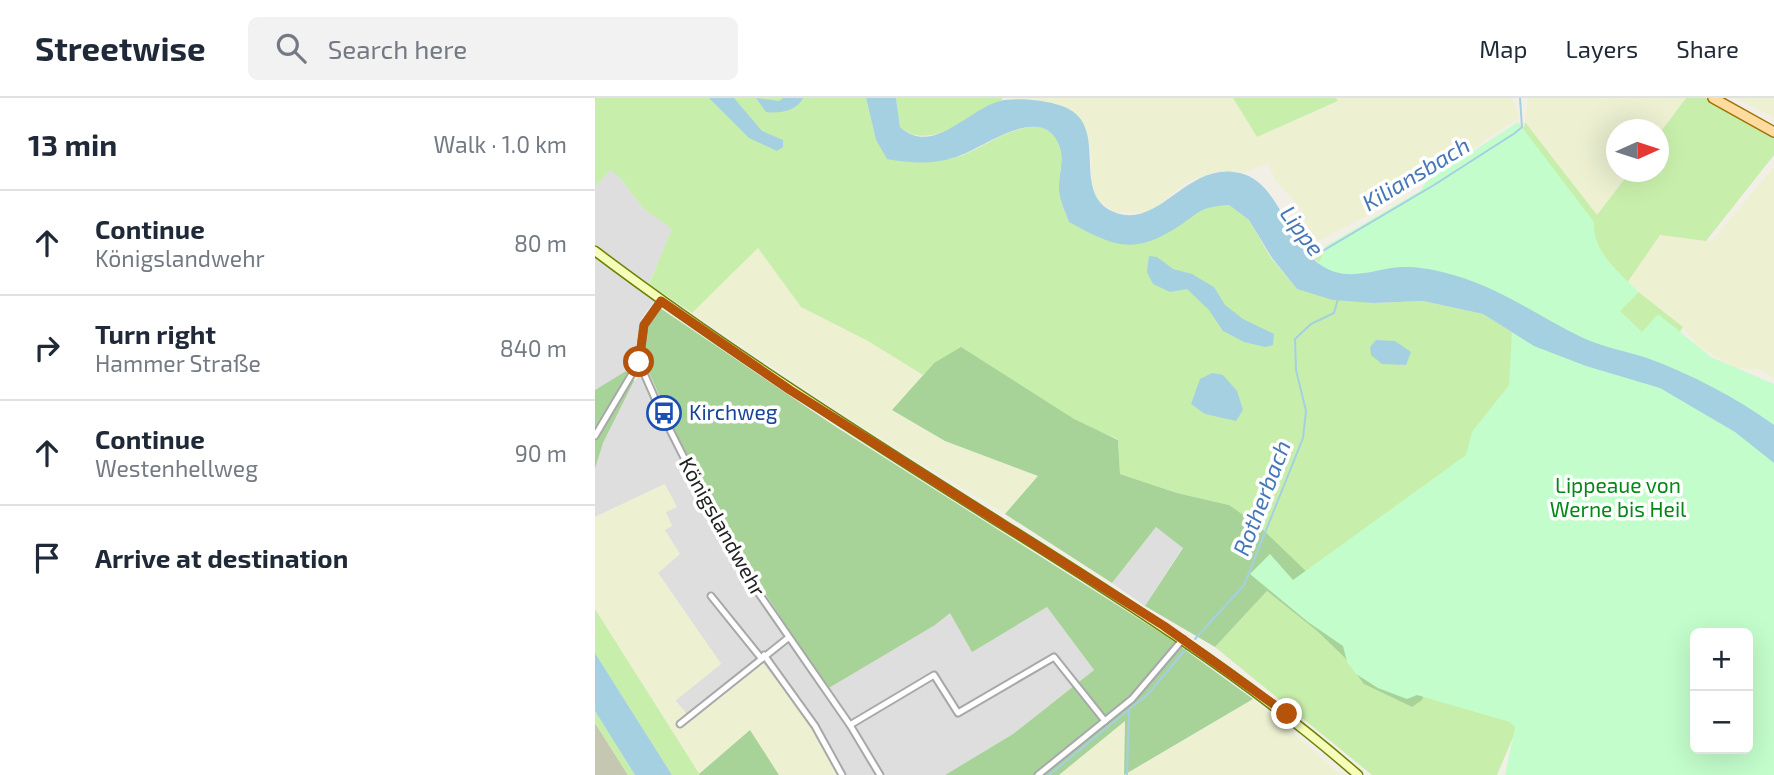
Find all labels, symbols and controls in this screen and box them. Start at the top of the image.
search box [248,17,738,80]
text: Streetwise [35,28,206,68]
icon: search [272,29,310,67]
text: Search here [328,33,467,64]
text: Map [1479,34,1527,63]
text: Layers [1565,34,1638,63]
text: Share [1676,34,1739,63]
north arrow [1606,119,1669,182]
text: 13 min [28,126,117,162]
text: Walk · 1.0 km [434,130,567,158]
water label: Kiliansbach [1357,130,1474,216]
water label: Lippe [1275,200,1331,261]
text: Continue [95,213,205,244]
icon: ahead [28,224,66,262]
text: 80 m [514,229,567,257]
text: Königslandwehr [95,244,265,272]
text: Turn right [95,318,216,349]
icon: right [28,329,66,367]
text: 840 m [500,334,567,362]
route start [623,346,654,377]
text: Hammer Straße [95,349,261,377]
bus stop icon: Kirchweg [645,394,683,432]
place label: Kirchweg [689,399,778,424]
text: Continue [95,423,205,454]
icon: ahead [28,434,66,472]
water label: Rotherbach [1226,436,1296,559]
text: 90 m [515,439,567,467]
street label: Königslandwehr [675,452,772,601]
text: Westenhellweg [95,454,258,482]
park label: Lippeaue von Werne bis Heil [1550,472,1687,521]
icon: arrive [28,539,66,577]
text: Arrive at destination [95,542,348,573]
map controls [1690,628,1753,754]
button: + [1690,628,1753,691]
button: − [1690,691,1753,754]
route end [1271,698,1302,729]

